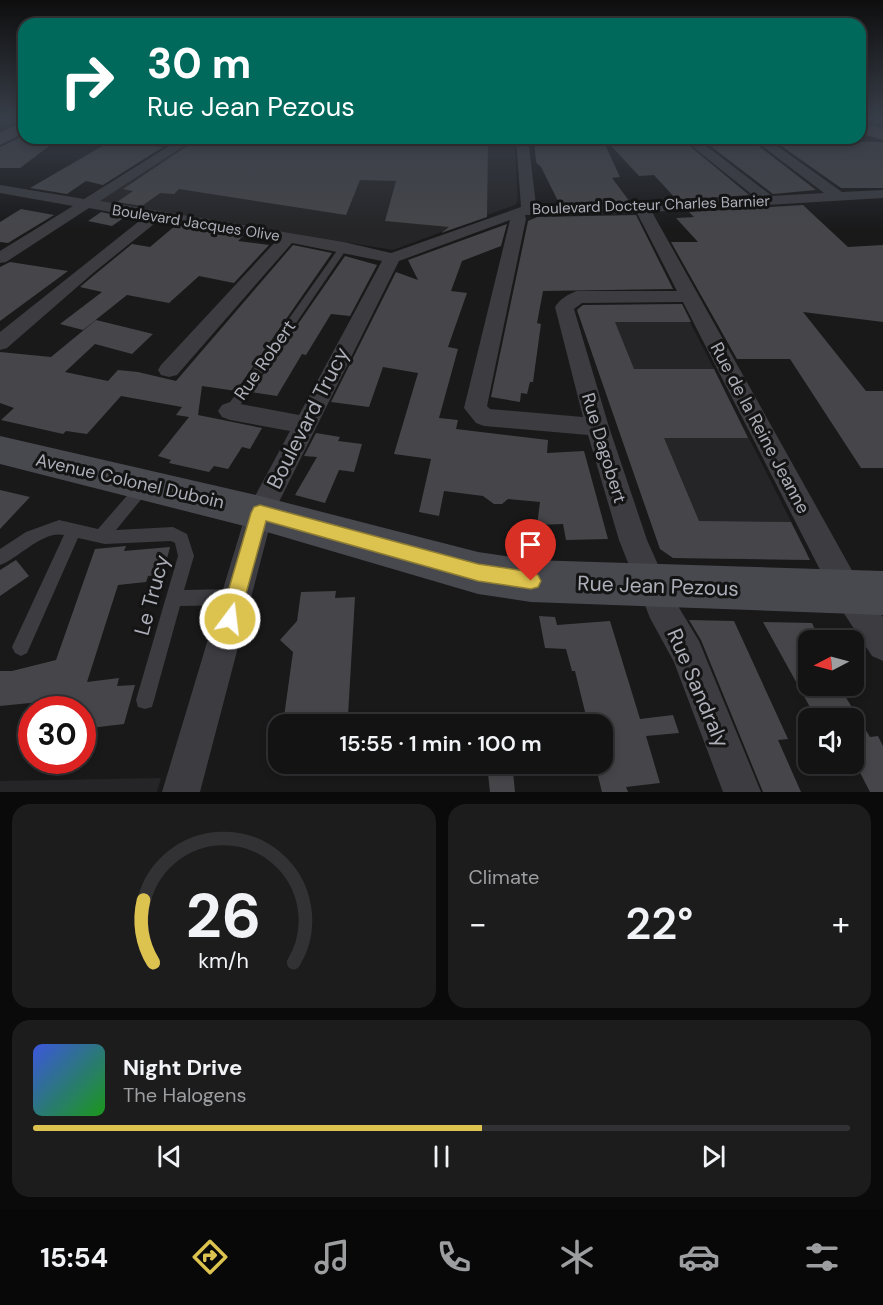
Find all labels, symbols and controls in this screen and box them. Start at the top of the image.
text: 30 m [147,36,251,91]
icon: right [48,42,126,120]
text: Rue Jean Pezous [147,89,355,124]
street label: Boulevard Docteur Charles Barnier [532,191,771,219]
street label: Boulevard Jacques Olive [111,200,281,246]
street label: Rue Robert [229,315,301,405]
street label: Rue de la Reine Jeanne [705,338,815,518]
street label: Boulevard Trucy [260,342,356,494]
street label: Rue Dagobert [576,390,632,506]
street label: Avenue Colonel Duboin [33,448,227,514]
pin [505,519,556,581]
icon: arrive [514,528,547,561]
street label: Le Trucy [128,551,176,638]
street label: Rue Jean Pezous [577,569,739,603]
position arrow [198,587,262,651]
street label: Rue Sandraly [660,624,736,752]
north arrow [798,630,864,696]
map controls [798,630,864,774]
speed limit sign: 30 [18,696,96,774]
button: sound [798,708,864,774]
text: 15:55 · 1 min · 100 m [339,729,542,758]
text: Climate [469,864,539,890]
text: 26 [186,875,262,956]
text: 22° [625,894,693,953]
text: − [469,902,487,945]
text: + [832,902,850,945]
text: km/h [198,947,249,975]
text: Night Drive [123,1053,242,1082]
text: The Halogens [123,1082,246,1108]
icon: previous [153,1140,186,1173]
icon: pause [425,1140,458,1173]
icon: next [697,1140,730,1173]
icon: directions [189,1236,231,1278]
icon: music [311,1236,353,1278]
icon: phone [433,1236,475,1278]
icon: climate [556,1236,598,1278]
icon: car [678,1236,720,1278]
icon: filters [801,1236,843,1278]
text: 15:54 [40,1240,108,1275]

